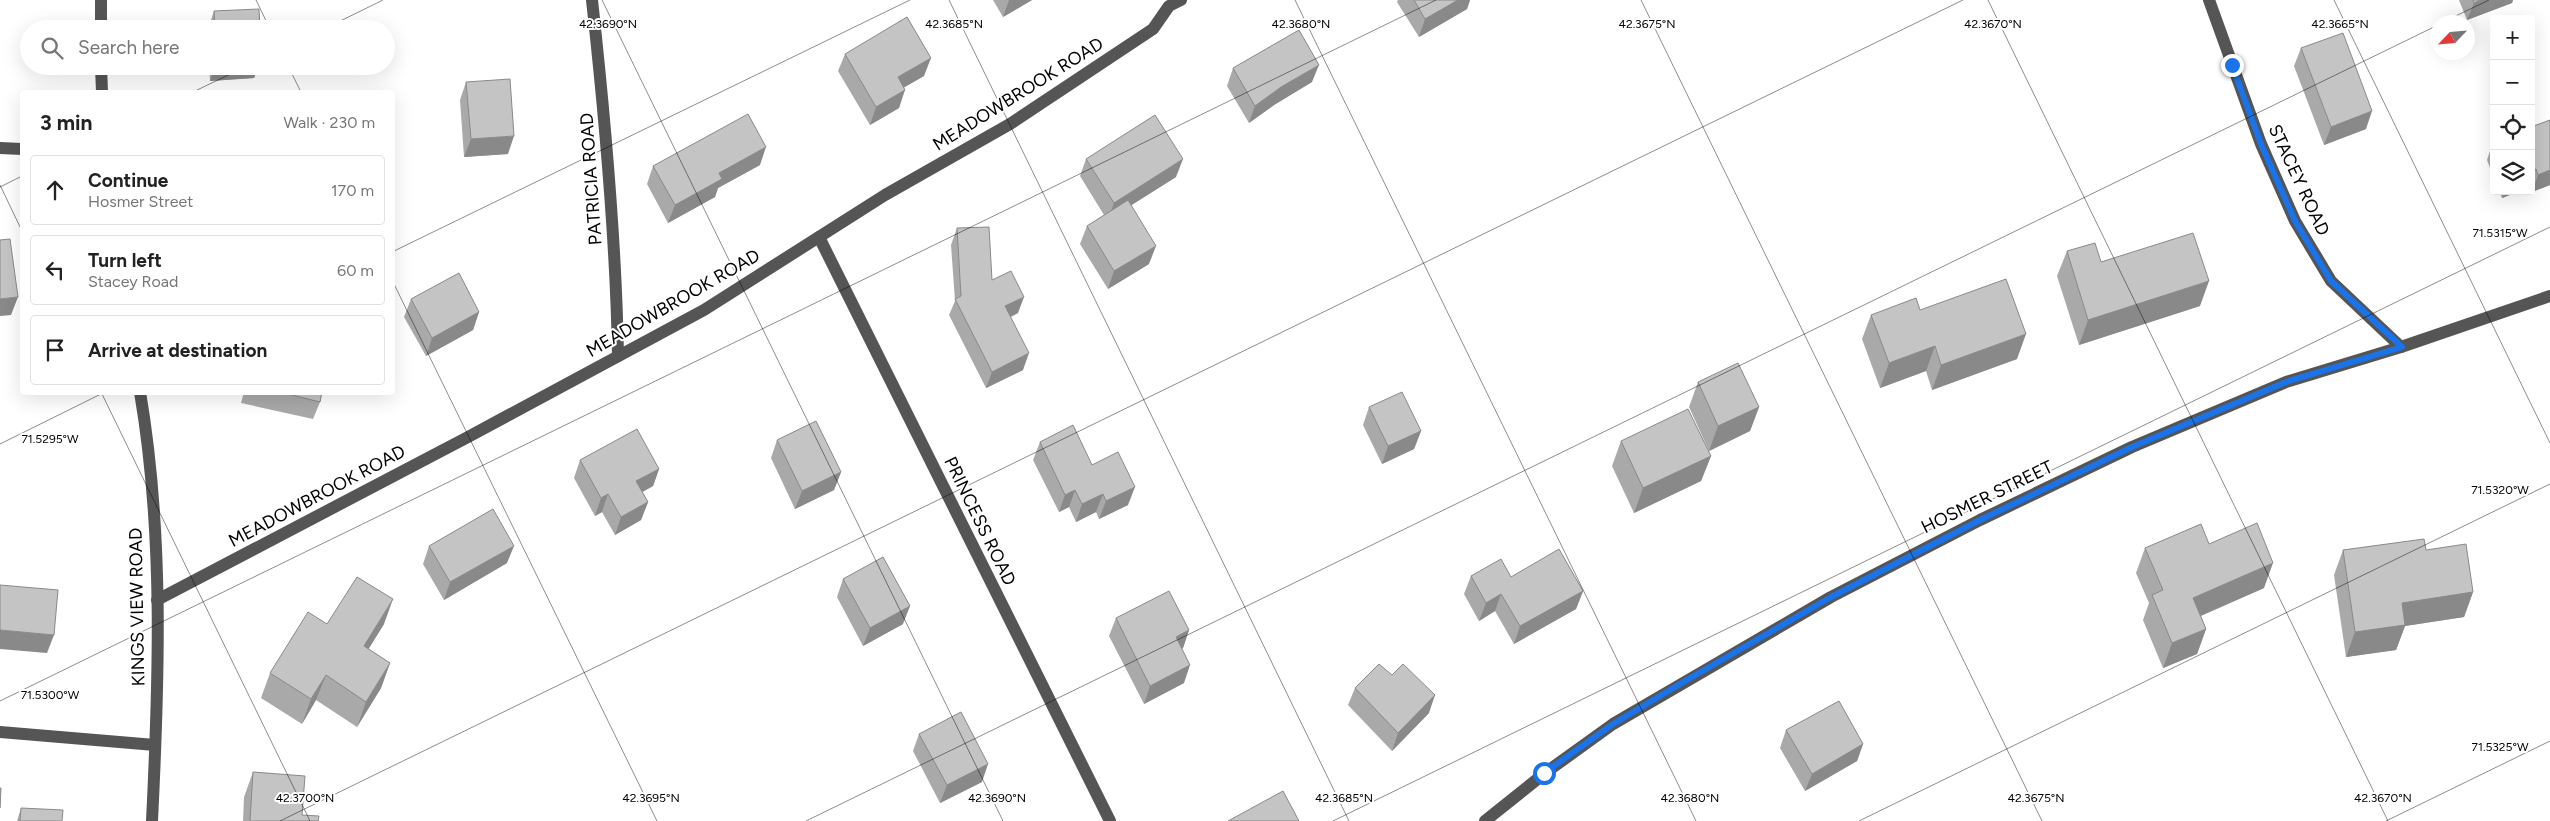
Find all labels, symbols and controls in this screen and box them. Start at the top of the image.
north arrow [2430,15,2475,60]
map controls [2490,15,2535,195]
button: + [2490,15,2535,60]
text: 42.3690°N [579,17,637,31]
text: 42.3685°N [925,17,983,31]
text: 42.3680°N [1272,17,1330,31]
text: 42.3675°N [1618,17,1676,31]
text: 42.3670°N [1964,17,2022,31]
text: 42.3665°N [2311,17,2369,31]
search box [20,20,395,75]
street label: MEADOWBROOK ROAD [929,32,1107,156]
icon: search [38,34,66,62]
text: Search here [78,36,180,59]
route end [2221,54,2244,77]
button: − [2490,60,2535,105]
button: locate [2490,105,2535,150]
text: 3 min [40,110,92,135]
street label: PATRICIA ROAD [575,112,607,246]
text: Walk · 230 m [283,113,375,132]
street label: STACEY ROAD [2264,121,2334,239]
button: layers [2490,150,2535,195]
text: Continue [88,169,168,192]
icon: ahead [41,176,69,204]
text: 170 m [331,181,374,200]
text: Hosmer Street [88,192,193,211]
text: 71.5315°W [2472,226,2528,240]
street label: MEADOWBROOK ROAD [582,244,764,362]
text: Turn left [88,249,162,272]
icon: left [41,256,69,284]
text: 60 m [337,261,374,280]
text: Stacey Road [88,272,178,291]
icon: arrive [41,336,69,364]
text: Arrive at destination [88,339,267,362]
text: 71.5295°W [21,432,79,446]
street label: MEADOWBROOK ROAD [225,440,409,552]
street label: PRINCESS ROAD [939,453,1021,589]
street label: HOSMER STREET [1918,456,2056,538]
text: 71.5320°W [2471,483,2529,497]
street label: KINGS VIEW ROAD [125,528,149,686]
text: 71.5300°W [21,688,80,702]
text: 71.5325°W [2472,740,2529,754]
route start [1533,762,1556,785]
text: 42.3700°N [276,791,334,805]
text: 42.3695°N [622,791,680,805]
text: 42.3690°N [968,791,1026,805]
text: 42.3685°N [1315,791,1373,805]
text: 42.3680°N [1661,791,1719,805]
text: 42.3675°N [2007,791,2065,805]
text: 42.3670°N [2354,791,2412,805]

